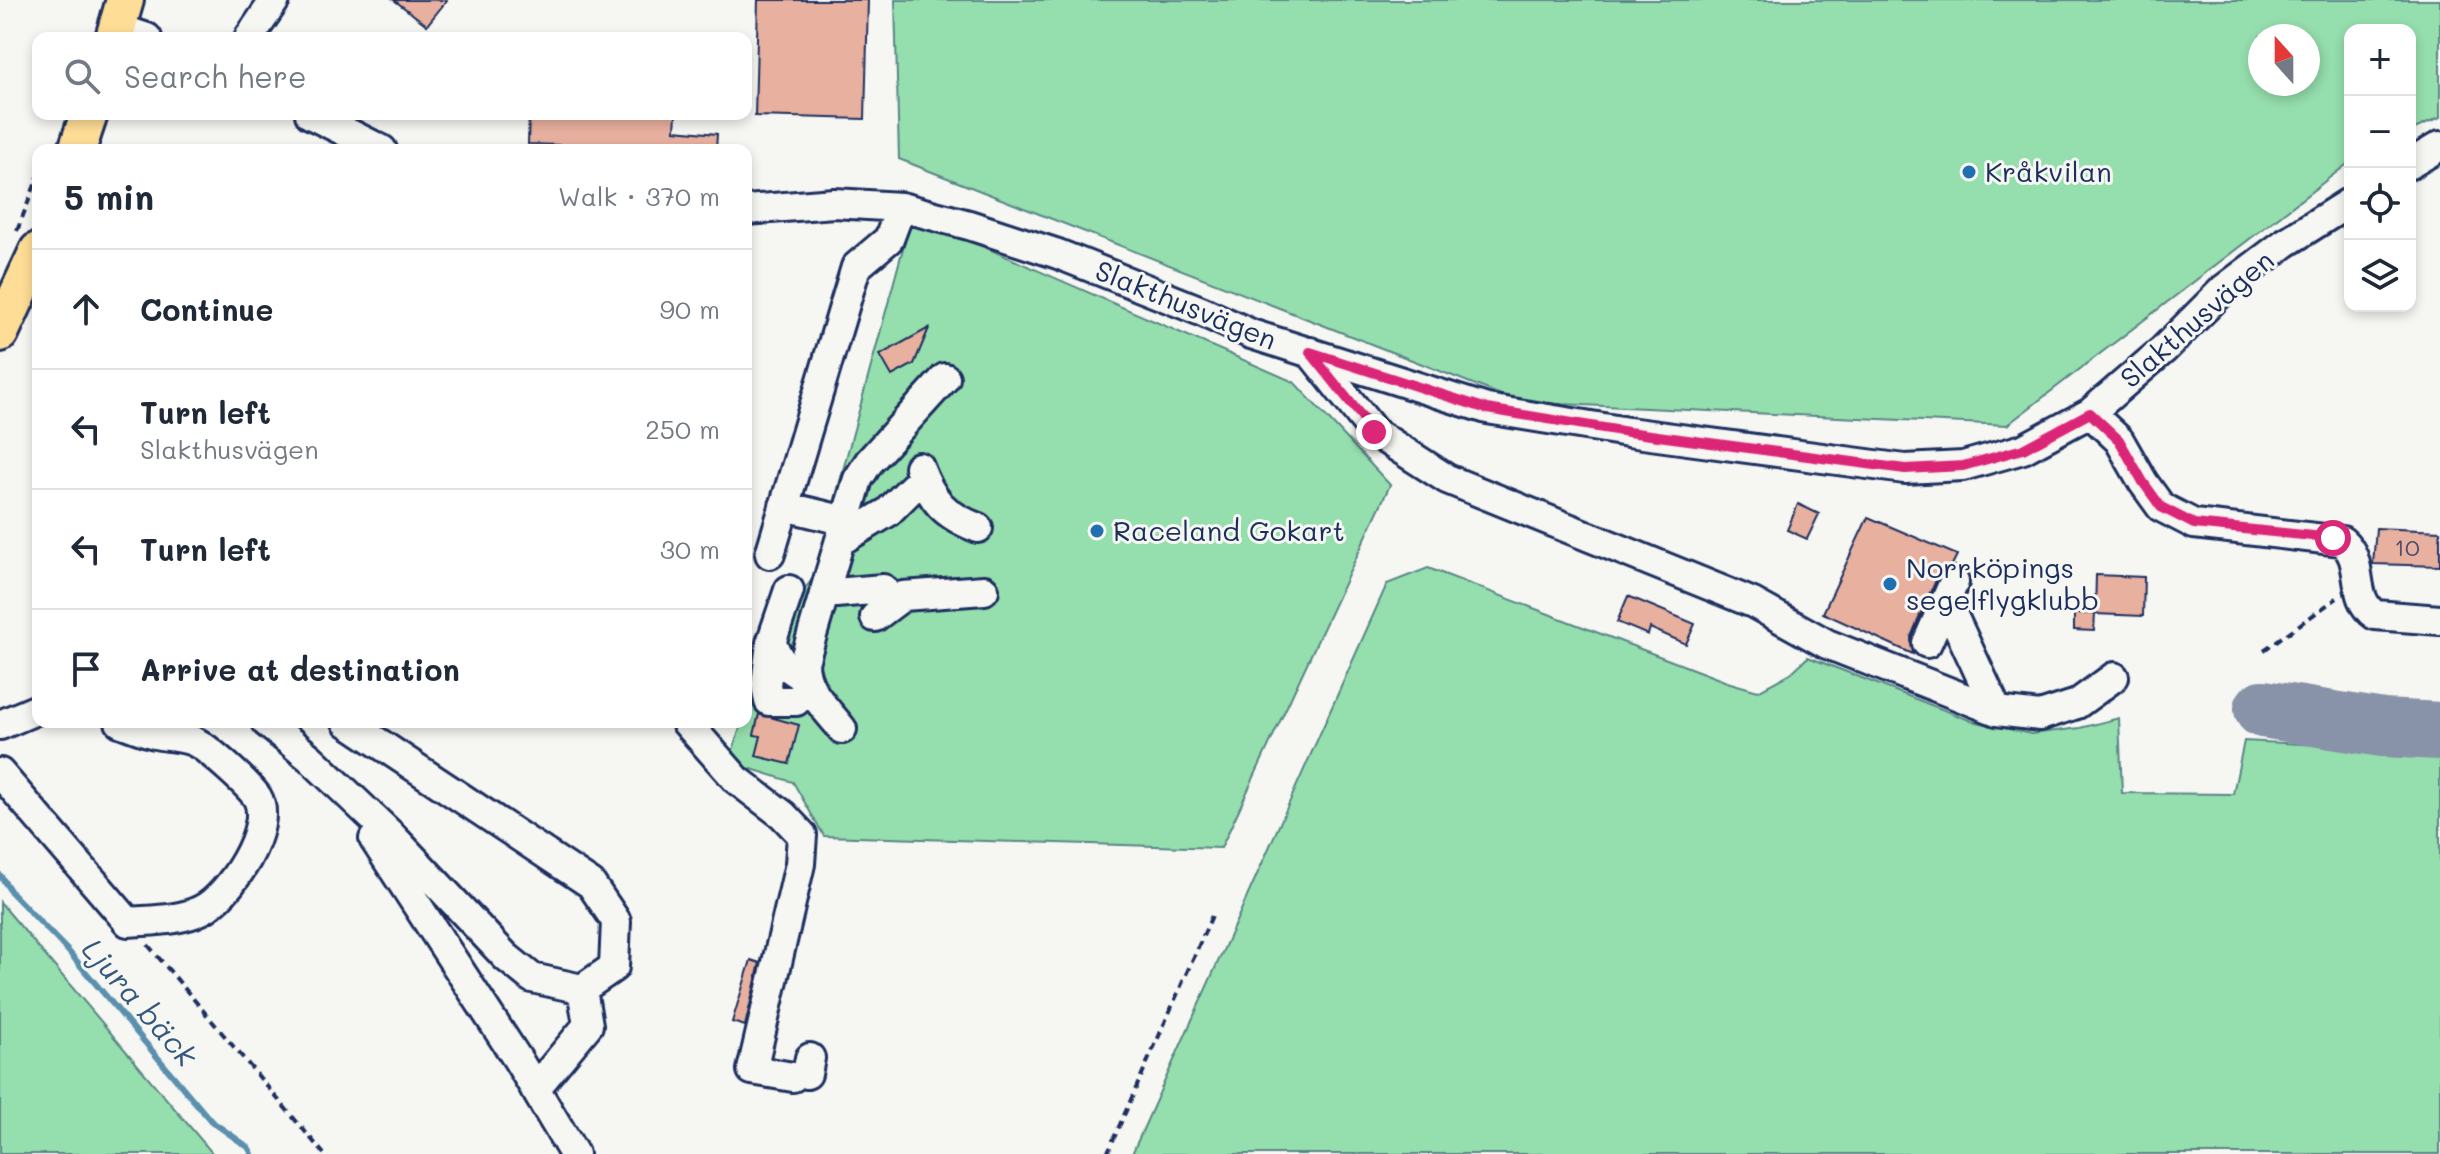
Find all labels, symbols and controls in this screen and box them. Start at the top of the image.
north arrow [2248,24,2320,96]
map controls [2344,24,2416,312]
button: + [2344,24,2416,96]
search box [32,32,752,120]
icon: search [60,54,104,98]
text: Search here [124,56,307,96]
button: − [2344,96,2416,168]
place label: Kråkvilan [1985,153,2112,189]
marker: Kråkvilan [1960,163,1978,181]
button: locate [2344,168,2416,240]
text: 5 min [64,174,154,219]
text: Walk · 370 m [558,179,720,213]
button: layers [2344,240,2416,312]
street label: Slakthusvägen [2112,242,2281,395]
street label: Slakthusvägen [1090,251,1282,357]
icon: ahead [64,287,108,331]
text: Continue [140,289,273,329]
text: 90 m [660,292,720,326]
text: Turn left [140,392,271,432]
icon: left [64,407,108,451]
text: 250 m [645,412,720,446]
route end [1356,414,1392,450]
text: Slakthusvägen [140,432,319,466]
place label: Raceland Gokart [1113,512,1345,548]
route start [2315,520,2351,556]
marker: Raceland Gokart [1088,522,1106,540]
icon: left [64,527,108,571]
text: Turn left [140,529,271,569]
house number: 10 [2394,531,2420,562]
text: 30 m [660,532,720,566]
place label: Norrköpings segelflygklubb [1906,549,2099,617]
marker: Norrköpings segelflygklubb [1881,575,1899,593]
icon: arrive [64,647,108,691]
text: Arrive at destination [140,649,460,689]
water label: Ljura bäck [74,929,208,1075]

